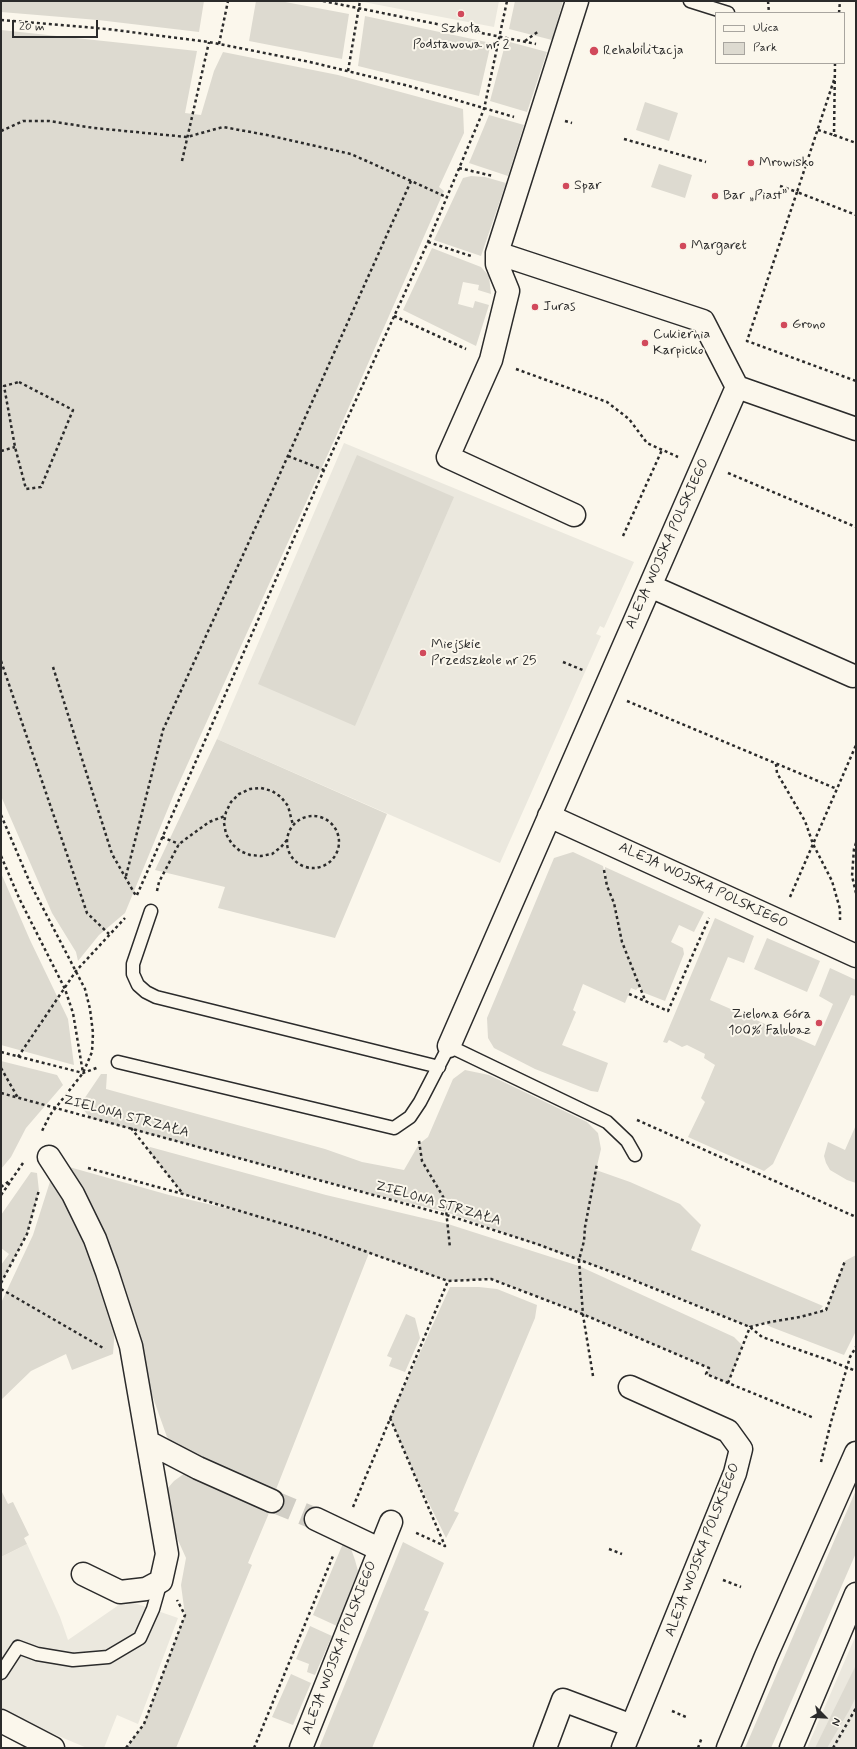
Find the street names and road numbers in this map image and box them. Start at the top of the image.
street label: ALEJA WOJSKA POLSKIEGO [623,456,713,632]
street label: ALEJA WOJSKA POLSKIEGO [616,839,790,933]
street label: ZIELONA STRZAŁA [61,1092,191,1142]
street label: ZIELONA STRZAŁA [373,1178,503,1230]
street label: ALEJA WOJSKA POLSKIEGO [662,1461,744,1639]
street label: ALEJA WOJSKA POLSKIEGO [299,1559,381,1737]

